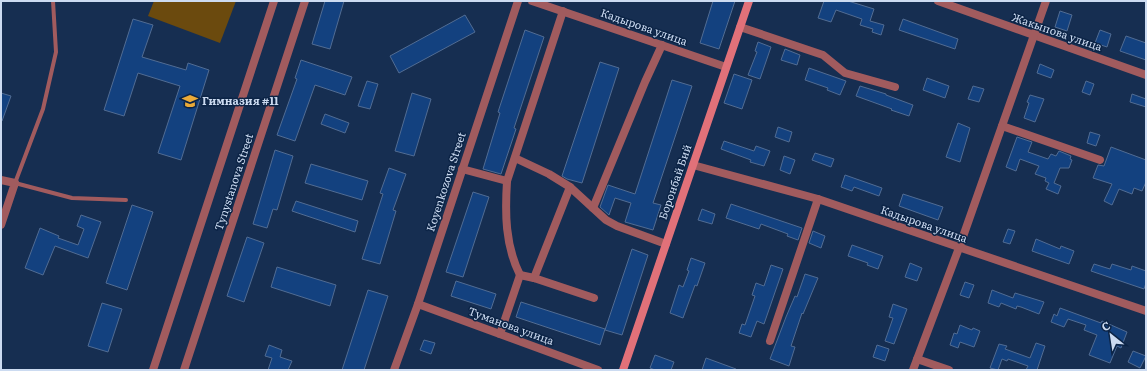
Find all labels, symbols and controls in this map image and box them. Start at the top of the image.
street label: Кадырова улица [599,4,690,48]
street label: Жакыпова улица [1010,8,1105,54]
school or university icon: Гимназия #11 [181,92,199,110]
place label: Гимназия #11 [202,92,279,108]
street label: Koyenkozova Street [421,129,469,234]
street label: Tynystanova Street [210,130,257,232]
street label: Боронбай Бий [654,142,694,222]
street label: Кадырова улица [879,201,970,245]
street label: Туманова улица [466,302,557,348]
north arrow [1091,315,1131,355]
text: С [1098,316,1113,334]

